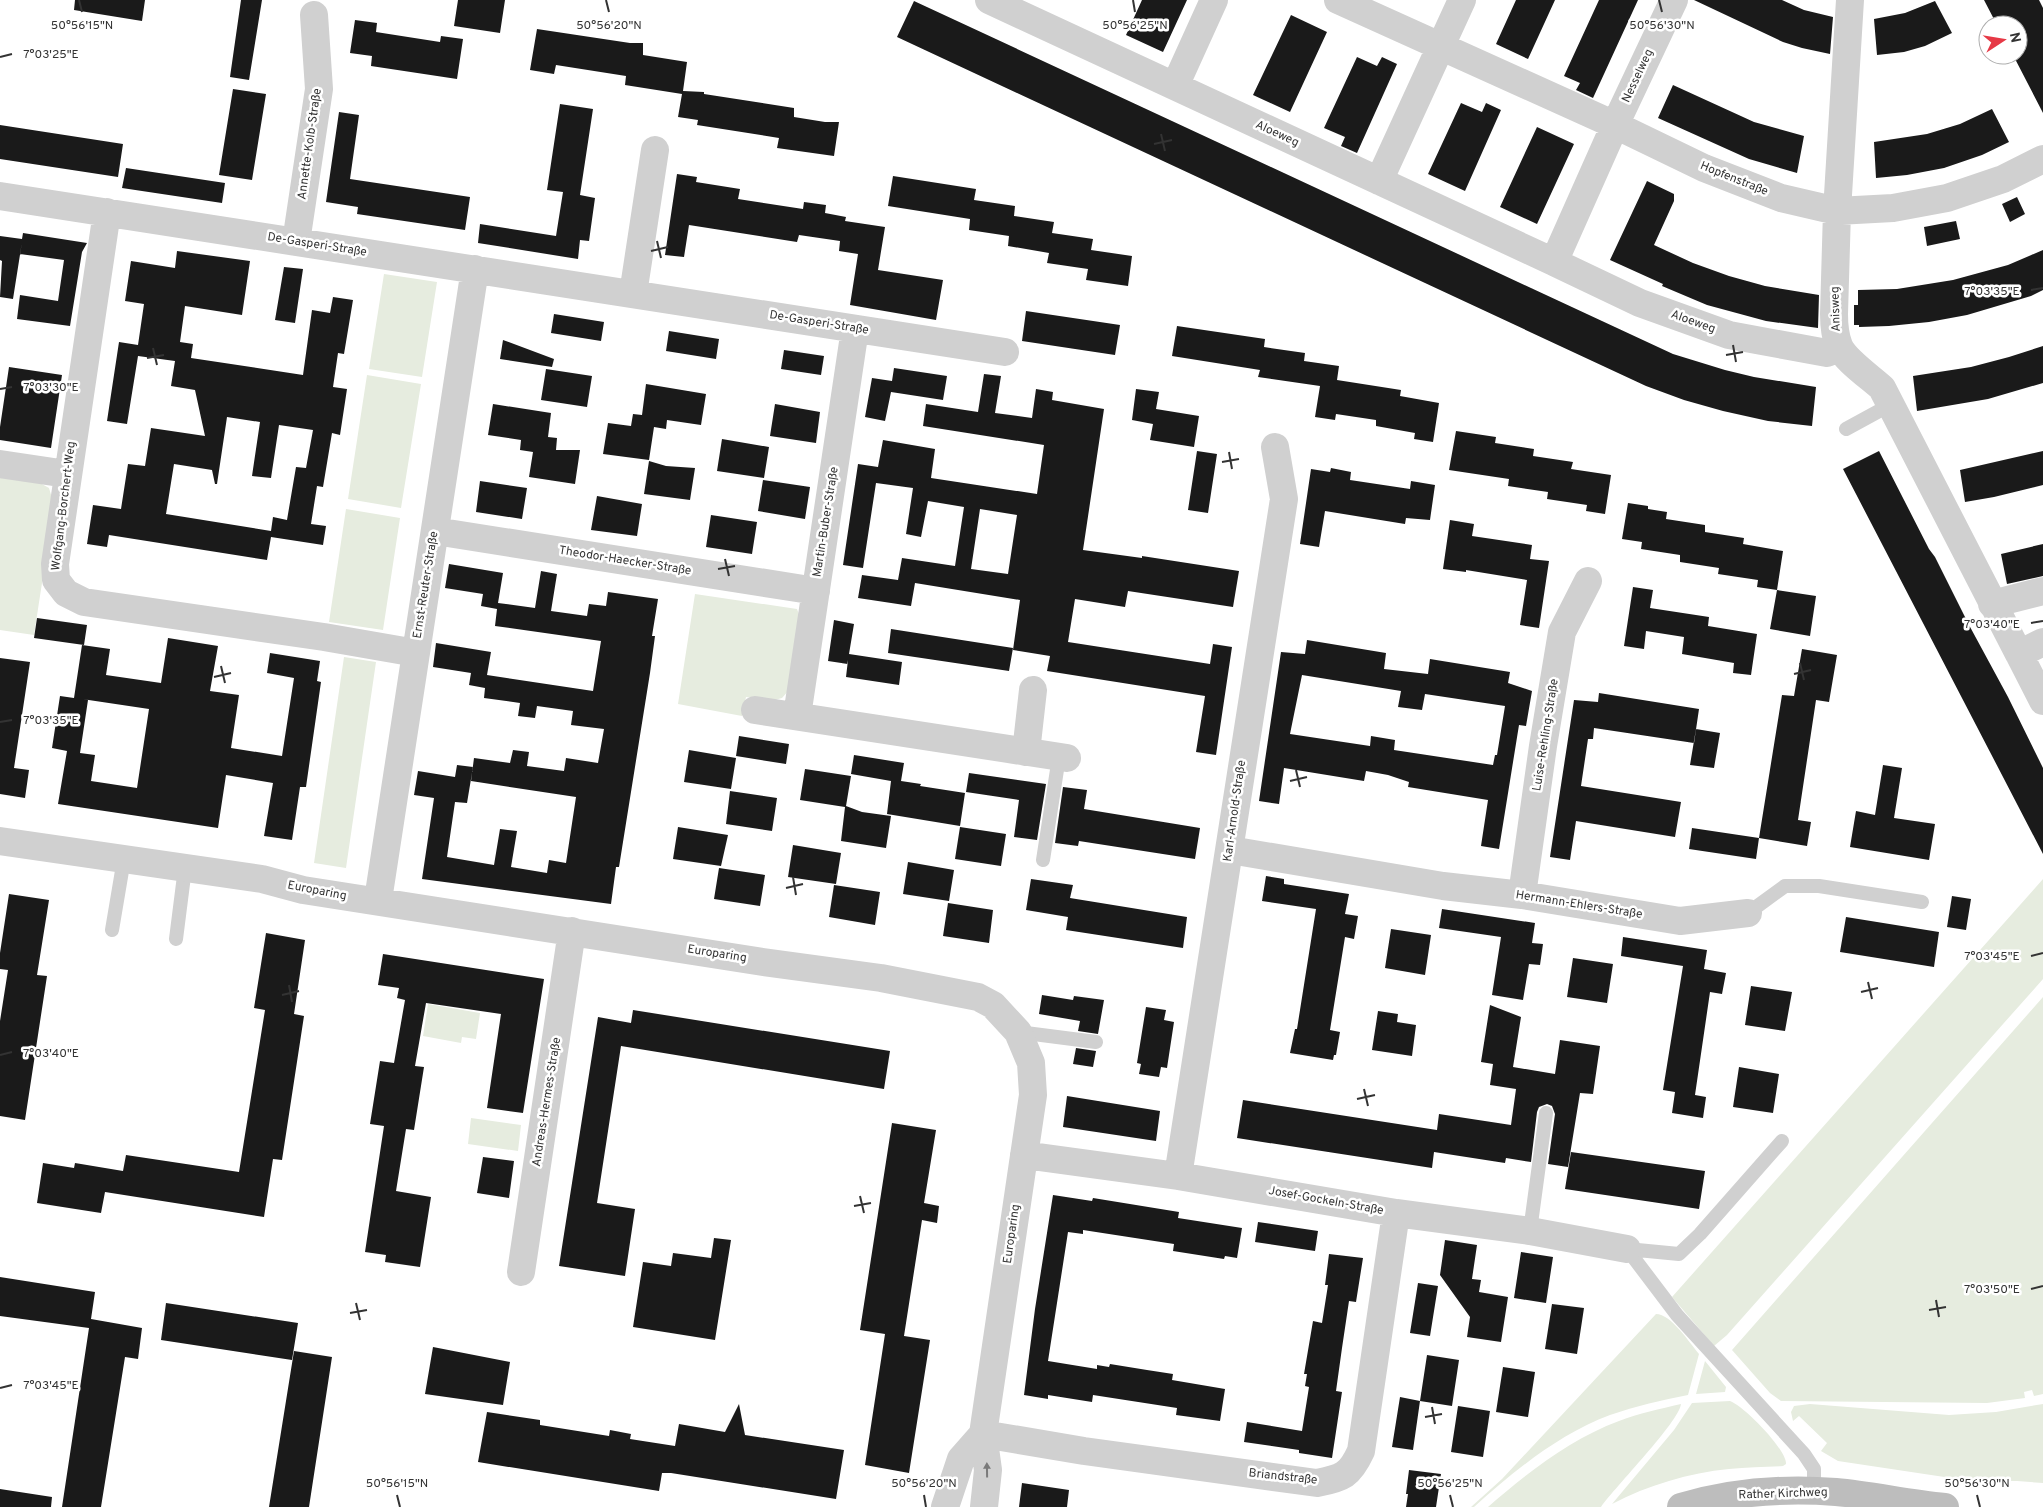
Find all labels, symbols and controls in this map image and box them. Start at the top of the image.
north arrow [1978,15,2028,65]
text: 50°56'15"N [51,18,113,34]
text: 50°56'20"N [576,18,642,34]
text: 50°56'25"N [1102,18,1168,34]
text: 50°56'30"N [1629,18,1695,34]
text: N [2005,31,2024,44]
text: 7°03'25"E [23,47,79,63]
street label: Nesselweg [1619,47,1657,105]
street label: Annette-Kolb-Straße [294,87,326,201]
street label: Aloeweg [1253,117,1301,151]
street label: Hopfenstraße [1698,158,1770,200]
street label: De-Gasperi-Straße [266,229,368,261]
text: 7°03'35"E [1964,284,2020,300]
street label: Anisweg [1827,286,1845,332]
street label: De-Gasperi-Straße [768,307,870,339]
street label: Aloeweg [1668,307,1718,337]
text: 7°03'30"E [23,380,79,396]
street label: Wolfgang-Borchert-Weg [48,440,80,572]
street label: Martin-Buber-Straße [809,466,843,578]
street label: Ernst-Reuter-Straße [410,530,442,640]
street label: Theodor-Haecker-Straße [558,543,692,579]
text: 7°03'40"E [1964,617,2020,633]
street label: Luise-Rehling-Straße [1529,678,1563,792]
text: 7°03'35"E [23,713,79,729]
street label: Karl-Arnold-Straße [1220,759,1250,863]
street label: Europaring [286,877,348,905]
street label: Hermann-Ehlers-Straße [1515,887,1643,923]
street label: Europaring [686,941,748,967]
text: 7°03'45"E [1964,949,2020,965]
street label: Andreas-Hermes-Straße [529,1036,565,1168]
text: 7°03'40"E [23,1046,79,1062]
street label: Josef-Gockeln-Straße [1267,1183,1385,1219]
street label: Europaring [1000,1203,1024,1265]
text: 7°03'50"E [1964,1282,2020,1298]
text: 7°03'45"E [23,1378,79,1394]
one-way arrow [983,1462,991,1478]
street label: Briandstraße [1248,1465,1318,1489]
text: 50°56'15"N [366,1476,428,1492]
text: 50°56'20"N [891,1476,957,1492]
text: 50°56'25"N [1417,1476,1483,1492]
text: 50°56'30"N [1944,1476,2010,1492]
street label: Rather Kirchweg [1738,1484,1828,1504]

